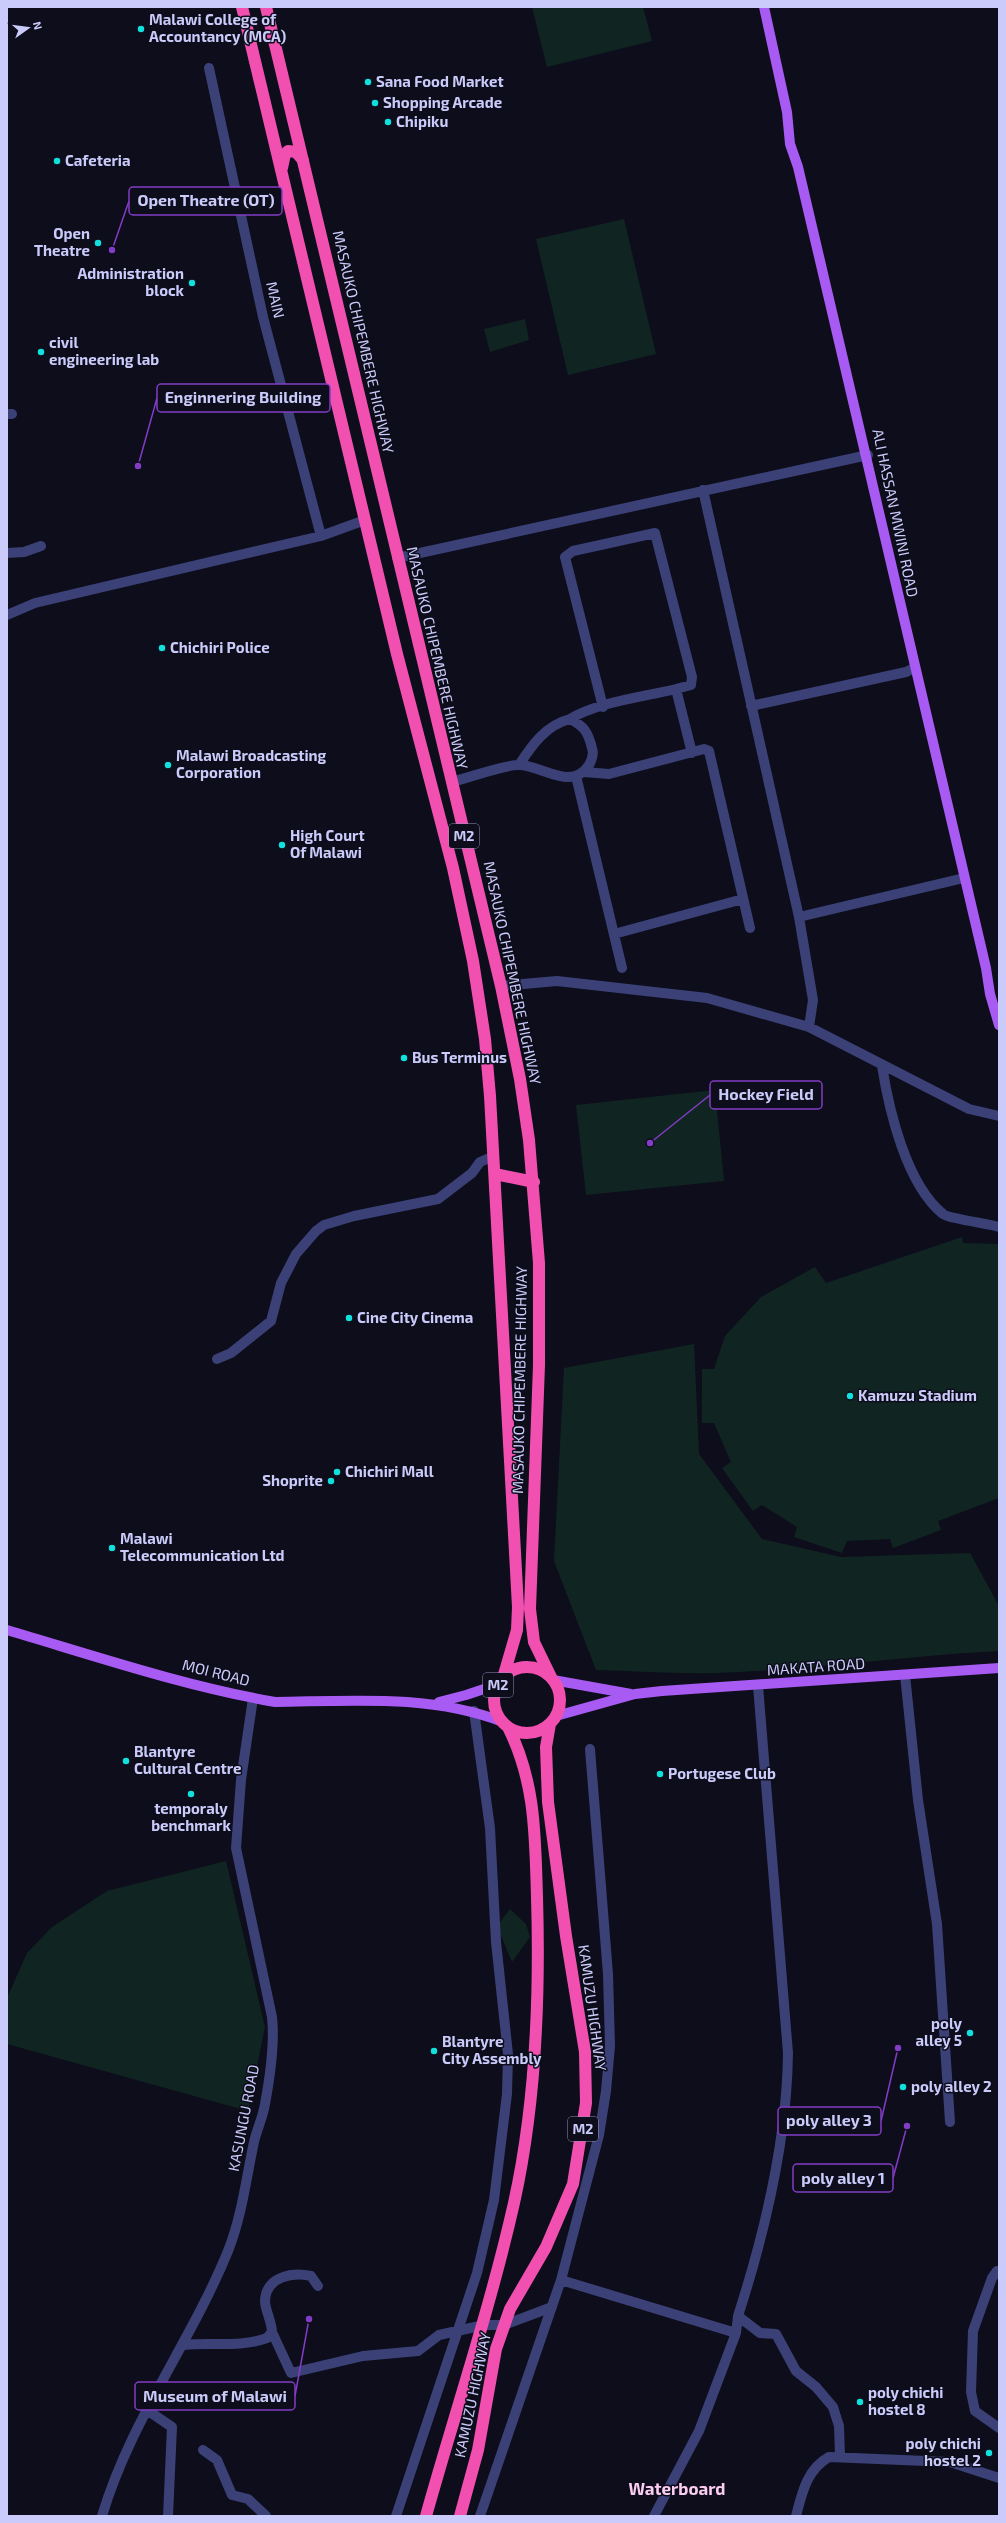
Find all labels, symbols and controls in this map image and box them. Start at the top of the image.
north arrow [8,8,48,48]
place label: Malawi College of Accountancy (MCA) [149,10,286,46]
text: N [31,20,45,31]
marker: Malawi College of Accountancy (MCA) [136,24,146,34]
place label: Sana Food Market [376,72,504,90]
marker: Sana Food Market [363,77,373,87]
place label: Shopping Arcade [383,93,502,111]
marker: Shopping Arcade [370,98,380,108]
place label: Chipiku [396,112,448,130]
marker: Chipiku [383,117,393,127]
place label: Cafeteria [65,151,131,169]
marker: Cafeteria [52,156,62,166]
callout: Open Theatre (OT) [129,187,282,215]
text: Open Theatre (OT) [137,190,275,209]
place label: Open Theatre [34,224,90,259]
street label: MASAUKO CHIPEMBERE HIGHWAY [330,229,398,455]
marker: Open Theatre [93,238,103,248]
place label: Administration block [78,264,185,299]
marker: Administration block [187,278,197,288]
street label: MAIN [263,280,289,320]
place label: civil engineering lab [49,333,159,368]
marker: civil engineering lab [36,347,46,357]
callout: Enginnering Building [157,384,330,412]
text: Enginnering Building [165,387,322,406]
street label: ALI HASSAN MWINI ROAD [869,427,923,599]
street label: MASAUKO CHIPEMBERE HIGHWAY [404,545,472,771]
place label: Chichiri Police [170,638,270,656]
marker: Chichiri Police [157,643,167,653]
place label: Malawi Broadcasting Corporation [176,746,327,781]
marker: Malawi Broadcasting Corporation [163,760,173,770]
road number: M2 [449,824,479,848]
place label: High Court Of Malawi [290,826,365,861]
marker: High Court Of Malawi [277,840,287,850]
street label: MASAUKO CHIPEMBERE HIGHWAY [480,859,546,1087]
place label: Bus Terminus [412,1048,507,1066]
marker: Bus Terminus [399,1053,409,1063]
callout: Hockey Field [710,1081,822,1109]
text: Hockey Field [718,1084,814,1104]
street label: MASAUKO CHIPEMBERE HIGHWAY [508,1265,530,1494]
place label: Cine City Cinema [357,1308,473,1327]
marker: Cine City Cinema [344,1313,354,1323]
place label: Kamuzu Stadium [858,1386,977,1404]
marker: Kamuzu Stadium [845,1391,855,1401]
place label: Chichiri Mall [345,1462,434,1480]
marker: Chichiri Mall [332,1467,342,1477]
place label: Shoprite [262,1471,323,1489]
marker: Shoprite [326,1476,336,1486]
place label: Malawi Telecommunication Ltd [120,1529,285,1564]
marker: Malawi Telecommunication Ltd [107,1543,117,1553]
street label: MAKATA ROAD [766,1654,866,1678]
street label: MOI ROAD [181,1655,252,1689]
road number: M2 [483,1673,513,1697]
place label: Blantyre Cultural Centre [134,1742,241,1777]
marker: Blantyre Cultural Centre [121,1756,131,1766]
place label: Portugese Club [668,1764,776,1782]
marker: Portugese Club [655,1769,665,1779]
marker: temporaly benchmark [186,1789,196,1799]
place label: temporaly benchmark [151,1799,231,1834]
street label: KAMUZU HIGHWAY [575,1943,611,2073]
place label: poly alley 5 [916,2014,963,2050]
marker: poly alley 5 [965,2028,975,2038]
place label: Blantyre City Assembly [442,2032,542,2068]
marker: Blantyre City Assembly [429,2046,439,2056]
street label: KASUNGU ROAD [224,2063,262,2173]
place label: poly alley 2 [911,2077,992,2096]
marker: poly alley 2 [898,2082,908,2092]
callout: poly alley 3 [778,2107,881,2135]
text: poly alley 3 [786,2110,872,2130]
road number: M2 [568,2117,598,2141]
callout: poly alley 1 [793,2164,893,2192]
text: poly alley 1 [801,2168,885,2188]
street label: KAMUZU HIGHWAY [450,2330,494,2459]
callout: Museum of Malawi [135,2382,295,2410]
place label: poly chichi hostel 8 [868,2383,943,2418]
text: Museum of Malawi [143,2386,287,2405]
marker: poly chichi hostel 8 [855,2397,865,2407]
place label: poly chichi hostel 2 [906,2434,981,2469]
marker: poly chichi hostel 2 [984,2448,994,2458]
district label: Waterboard [628,2478,726,2498]

